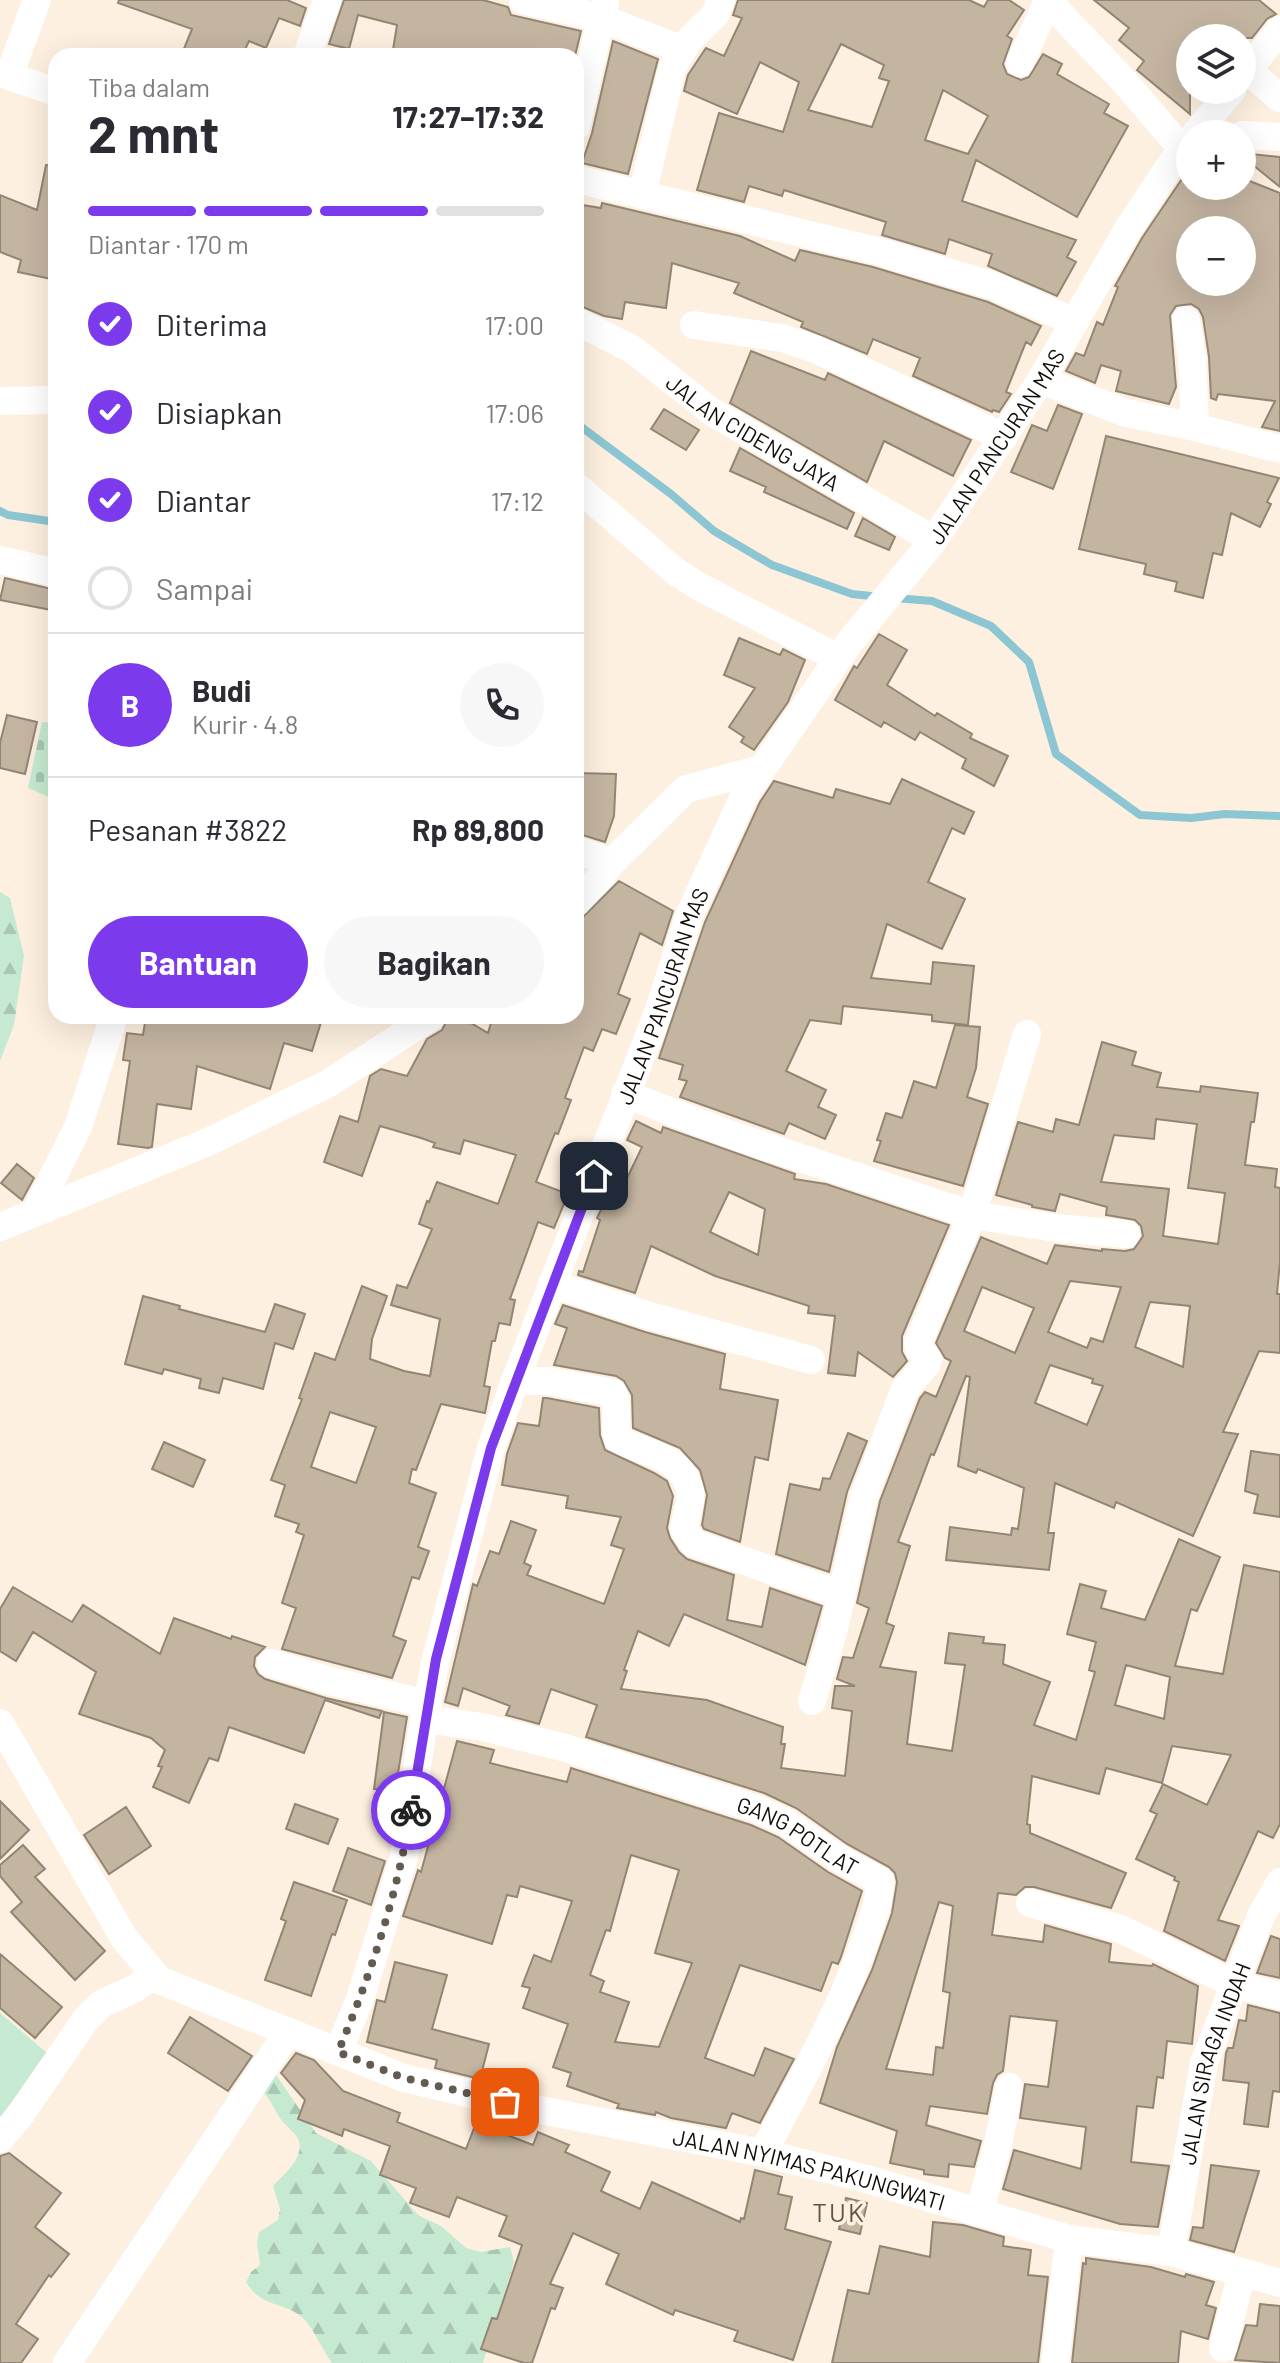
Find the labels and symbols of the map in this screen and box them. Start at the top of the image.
street label: JALAN PANCURAN MAS [922,344,1069,549]
street label: JALAN CIDENG JAYA [662,368,844,496]
street label: JALAN PANCURAN MAS [611,884,713,1108]
pin [560,1142,628,1210]
courier [371,1770,451,1850]
street label: GANG POTLAT [734,1791,863,1880]
street label: JALAN SIRAGA INDAH [1173,1958,1255,2167]
pin [471,2068,539,2136]
street label: JALAN NYIMAS PAKUNGWATI [671,2123,948,2215]
district label: TUK [812,2196,866,2227]

